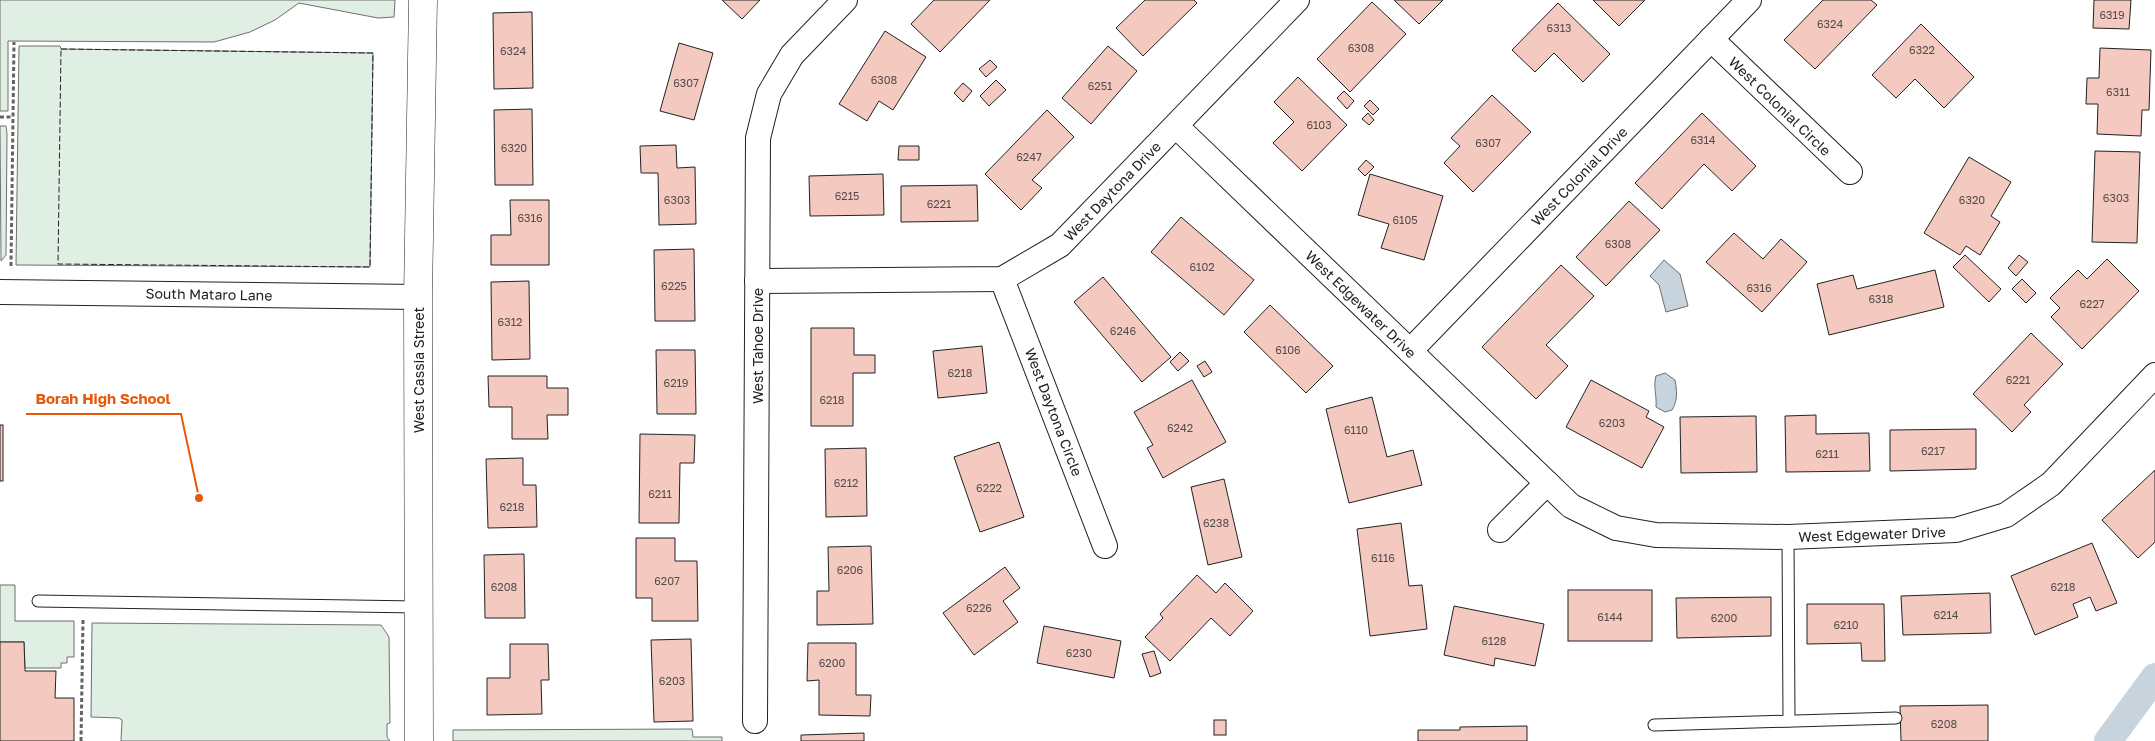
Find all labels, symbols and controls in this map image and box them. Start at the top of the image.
house number: 6319 [2099,8,2125,21]
house number: 6324 [1817,17,1843,30]
house number: 6313 [1547,21,1571,34]
house number: 6308 [1348,41,1375,54]
house number: 6322 [1909,43,1935,56]
house number: 6324 [500,44,526,57]
street label: West Colonial Circle [1725,53,1835,159]
house number: 6308 [871,73,898,86]
house number: 6307 [673,76,699,89]
house number: 6251 [1088,79,1112,92]
house number: 6311 [2106,85,2130,98]
house number: 6103 [1306,118,1332,131]
street label: West Colonial Drive [1527,123,1631,229]
house number: 6314 [1690,133,1716,146]
house number: 6307 [1475,136,1501,149]
street label: West Daytona Drive [1060,138,1164,244]
house number: 6320 [501,141,527,154]
house number: 6247 [1016,150,1042,163]
house number: 6215 [835,189,859,202]
house number: 6303 [2103,191,2129,204]
house number: 6303 [664,193,690,206]
house number: 6320 [1959,193,1985,206]
house number: 6221 [927,197,951,210]
house number: 6316 [517,211,543,224]
house number: 6105 [1392,213,1418,226]
house number: 6308 [1605,237,1632,250]
street label: West Edgewater Drive [1302,247,1420,361]
house number: 6102 [1189,260,1215,273]
house number: 6225 [661,279,687,292]
house number: 6316 [1746,281,1772,294]
street label: South Mataro Lane [145,284,273,304]
street label: West Tahoe Drive [749,288,766,404]
house number: 6318 [1868,292,1894,305]
house number: 6227 [2079,297,2105,310]
street label: West Cassia Street [410,307,427,433]
house number: 6312 [498,315,522,328]
house number: 6246 [1110,324,1137,337]
house number: 6106 [1275,343,1301,356]
street label: West Daytona Circle [1022,346,1086,478]
house number: 6218 [947,366,973,379]
house number: 6221 [2006,373,2030,386]
house number: 6219 [663,376,689,389]
callout: Borah High School [26,384,181,414]
text: Borah High School [35,389,171,407]
house number: 6218 [819,393,845,406]
house number: 6203 [1599,416,1625,429]
house number: 6242 [1167,421,1193,434]
house number: 6110 [1344,423,1368,436]
house number: 6217 [1921,444,1945,457]
house number: 6211 [1815,447,1839,460]
house number: 6212 [834,476,858,489]
house number: 6222 [976,481,1002,494]
house number: 6211 [648,487,672,500]
house number: 6218 [499,500,525,513]
house number: 6238 [1203,516,1229,529]
street label: West Edgewater Drive [1798,523,1946,545]
house number: 6116 [1371,551,1395,564]
house number: 6206 [837,563,864,576]
house number: 6207 [654,574,680,587]
house number: 6208 [491,580,518,593]
house number: 6218 [2050,580,2076,593]
house number: 6226 [966,601,992,614]
house number: 6214 [1933,608,1959,621]
house number: 6144 [1597,610,1623,623]
house number: 6200 [1711,611,1738,624]
house number: 6210 [1833,618,1859,631]
house number: 6128 [1481,634,1507,647]
house number: 6230 [1066,646,1092,659]
house number: 6200 [819,656,846,669]
house number: 6203 [659,674,685,687]
house number: 6208 [1931,717,1958,730]

